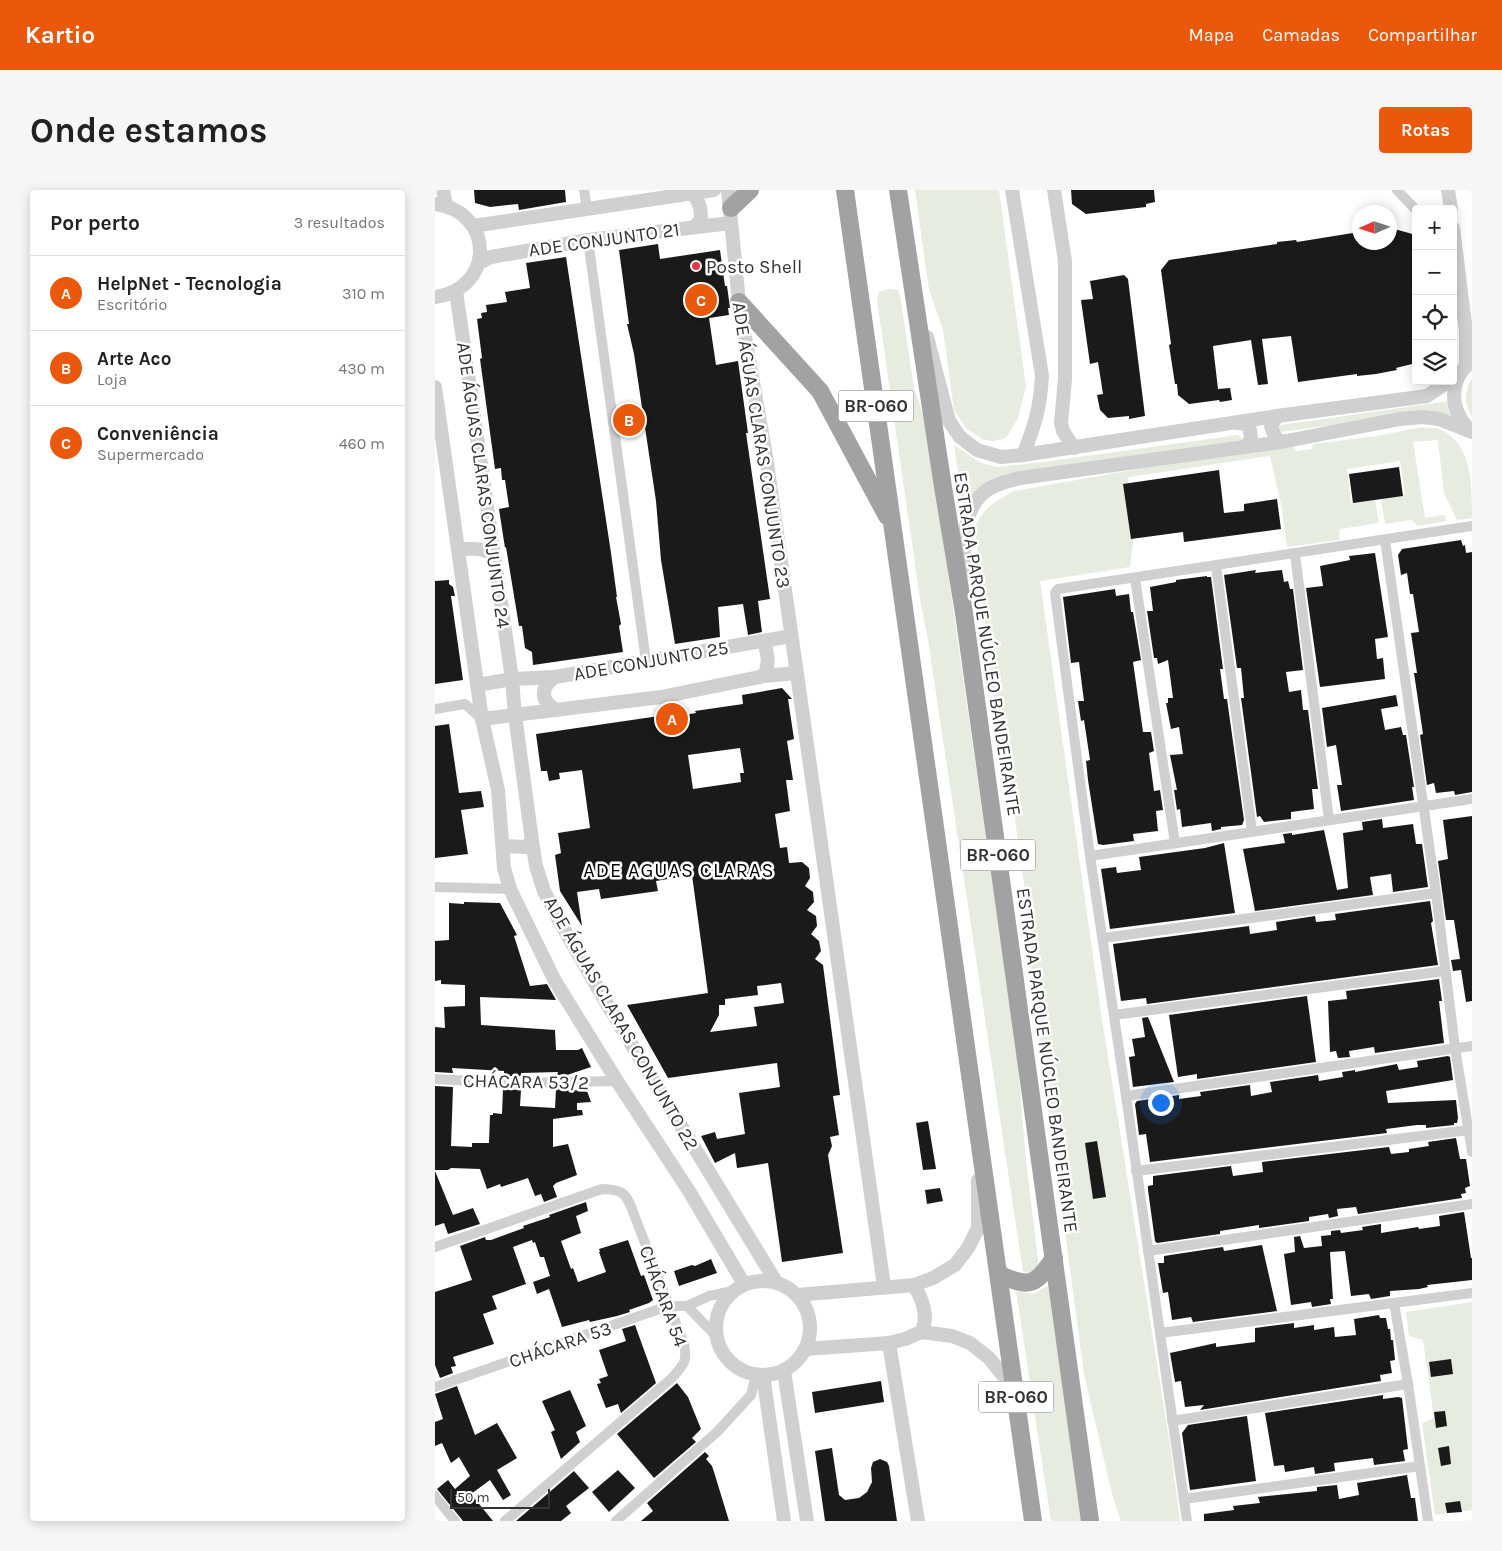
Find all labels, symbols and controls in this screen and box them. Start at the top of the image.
text: Kartio [25,21,95,49]
text: Mapa [1189,24,1234,46]
text: Camadas [1262,24,1340,46]
text: Compartilhar [1368,24,1477,46]
button: Rotas [1379,107,1472,153]
text: Onde estamos [30,110,267,151]
north arrow [1352,205,1397,250]
map controls [1412,205,1457,385]
button: + [1412,205,1457,250]
text: Por perto [50,211,140,235]
text: 3 resultados [294,213,385,232]
street label: ADE CONJUNTO 21 [527,219,681,261]
button: − [1412,250,1457,295]
place label: Posto Shell [706,256,802,278]
marker: Posto Shell [690,260,702,272]
text: HelpNet - Tecnologia [97,273,282,295]
pin: C [685,281,717,319]
text: A [61,284,71,303]
text: 310 m [342,284,385,303]
text: Escritório [97,295,167,314]
button: locate [1412,295,1457,340]
street label: ADE ÁGUAS CLARAS CONJUNTO 23 [727,300,796,590]
street label: ADE ÁGUAS CLARAS CONJUNTO 24 [452,340,515,630]
button: layers [1412,340,1457,385]
text: Arte Aco [97,348,171,370]
text: B [61,359,71,378]
text: 430 m [338,359,385,378]
text: Loja [97,370,127,389]
road number: BR-060 [839,390,913,422]
pin: B [613,401,645,439]
text: Conveniência [97,423,219,445]
text: C [61,434,71,453]
text: 460 m [339,434,385,453]
text: Supermercado [97,445,204,464]
street label: ESTRADA PARQUE NÚCLEO BANDEIRANTE [949,470,1026,818]
street label: ADE CONJUNTO 25 [572,637,730,685]
pin: A [656,700,688,738]
road number: BR-060 [961,840,1035,870]
district label: ADE AGUAS CLARAS [583,859,775,882]
street label: ESTRADA PARQUE NÚCLEO BANDEIRANTE [1012,886,1083,1234]
street label: ADE ÁGUAS CLARAS CONJUNTO 22 [539,892,704,1154]
street label: CHÁCARA 53/2 [463,1069,589,1094]
your location [1148,1090,1174,1116]
street label: CHÁCARA 54 [635,1242,693,1350]
street label: CHÁCARA 53 [506,1316,614,1373]
road number: BR-060 [979,1382,1053,1412]
scale bar [450,1486,550,1509]
text: 50 m [457,1489,490,1506]

